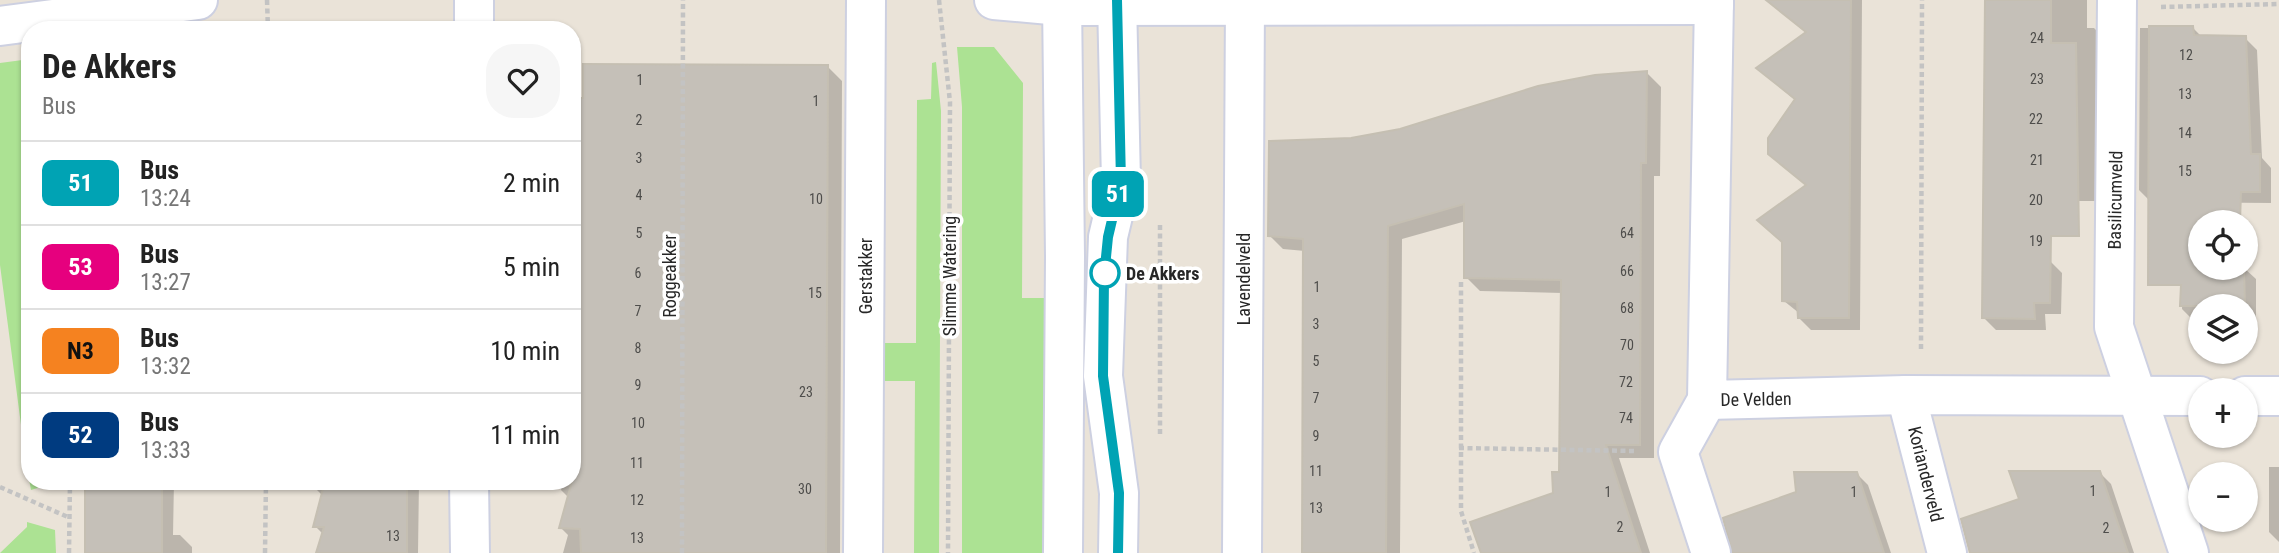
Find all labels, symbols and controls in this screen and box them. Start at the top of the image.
house number: 24 [2030,30,2044,46]
button: heart [486,44,560,118]
text: De Akkers [42,47,177,86]
house number: 12 [2179,47,2193,63]
house number: 23 [2030,71,2044,87]
house number: 1 [637,72,643,88]
house number: 13 [2178,86,2192,102]
text: Bus [42,93,76,120]
house number: 1 [813,93,819,109]
house number: 22 [2029,111,2043,127]
house number: 2 [636,112,643,128]
house number: 14 [2178,125,2192,141]
house number: 3 [636,150,642,166]
street label: Basilicumveld [2104,150,2126,250]
house number: 21 [2030,152,2044,168]
text: Bus [140,155,179,185]
house number: 15 [2178,163,2192,179]
text: 2 min [503,168,560,198]
text: 51 [68,169,93,197]
line badge: 51 [1086,171,1150,217]
text: 51 [1106,180,1130,208]
text: 13:24 [140,185,191,212]
house number: 4 [636,187,643,203]
house number: 10 [809,191,823,207]
house number: 20 [2029,192,2043,208]
map controls [2188,210,2258,532]
button: locate [2188,210,2258,280]
street label: Slimme Watering [939,216,960,336]
house number: 5 [636,225,643,241]
house number: 64 [1620,225,1634,241]
street label: Lavendelveld [1233,233,1254,325]
house number: 19 [2029,233,2043,249]
street label: Roggeakker [659,234,680,318]
street label: Gerstakker [855,237,876,314]
text: Bus [140,239,179,269]
text: 5 min [503,252,560,282]
text: 53 [68,253,93,281]
marker: De Akkers [1090,258,1120,288]
place label: De Akkers [1126,263,1199,284]
house number: 66 [1620,263,1634,279]
house number: 6 [635,265,642,281]
text: 13:27 [140,269,191,296]
house number: 1 [1314,279,1320,295]
house number: 15 [808,285,822,301]
button: layers [2188,294,2258,364]
house number: 68 [1620,300,1634,316]
house number: 7 [635,303,642,319]
house number: 3 [1313,316,1319,332]
text: Bus [140,323,179,353]
text: 10 min [490,336,560,366]
text: N3 [67,337,94,365]
house number: 70 [1620,337,1634,353]
house number: 8 [635,340,642,356]
text: 13:32 [140,353,191,380]
house number: 5 [1313,353,1320,369]
house number: 72 [1619,374,1633,390]
house number: 9 [635,377,641,393]
button: + [2188,378,2258,448]
house number: 23 [799,384,813,400]
street label: De Velden [1720,388,1792,410]
house number: 7 [1313,390,1320,406]
text: Bus [140,407,179,437]
house number: 74 [1619,410,1633,426]
house number: 10 [631,415,645,431]
text: 11 min [490,420,560,450]
text: 52 [68,421,93,449]
street label: Korianderveld [1904,424,1948,524]
house number: 9 [1313,428,1319,444]
text: 13:33 [140,437,191,464]
house number: 11 [630,455,644,471]
button: − [2188,462,2258,532]
house number: 11 [1309,463,1323,479]
house number: 30 [798,481,812,497]
house number: 1 [2090,483,2096,499]
house number: 1 [1605,484,1611,500]
house number: 1 [1851,484,1857,500]
house number: 12 [630,492,644,508]
house number: 13 [1309,500,1323,516]
house number: 2 [1617,519,1624,535]
house number: 2 [2103,520,2110,536]
house number: 13 [386,528,400,544]
house number: 13 [630,530,644,546]

